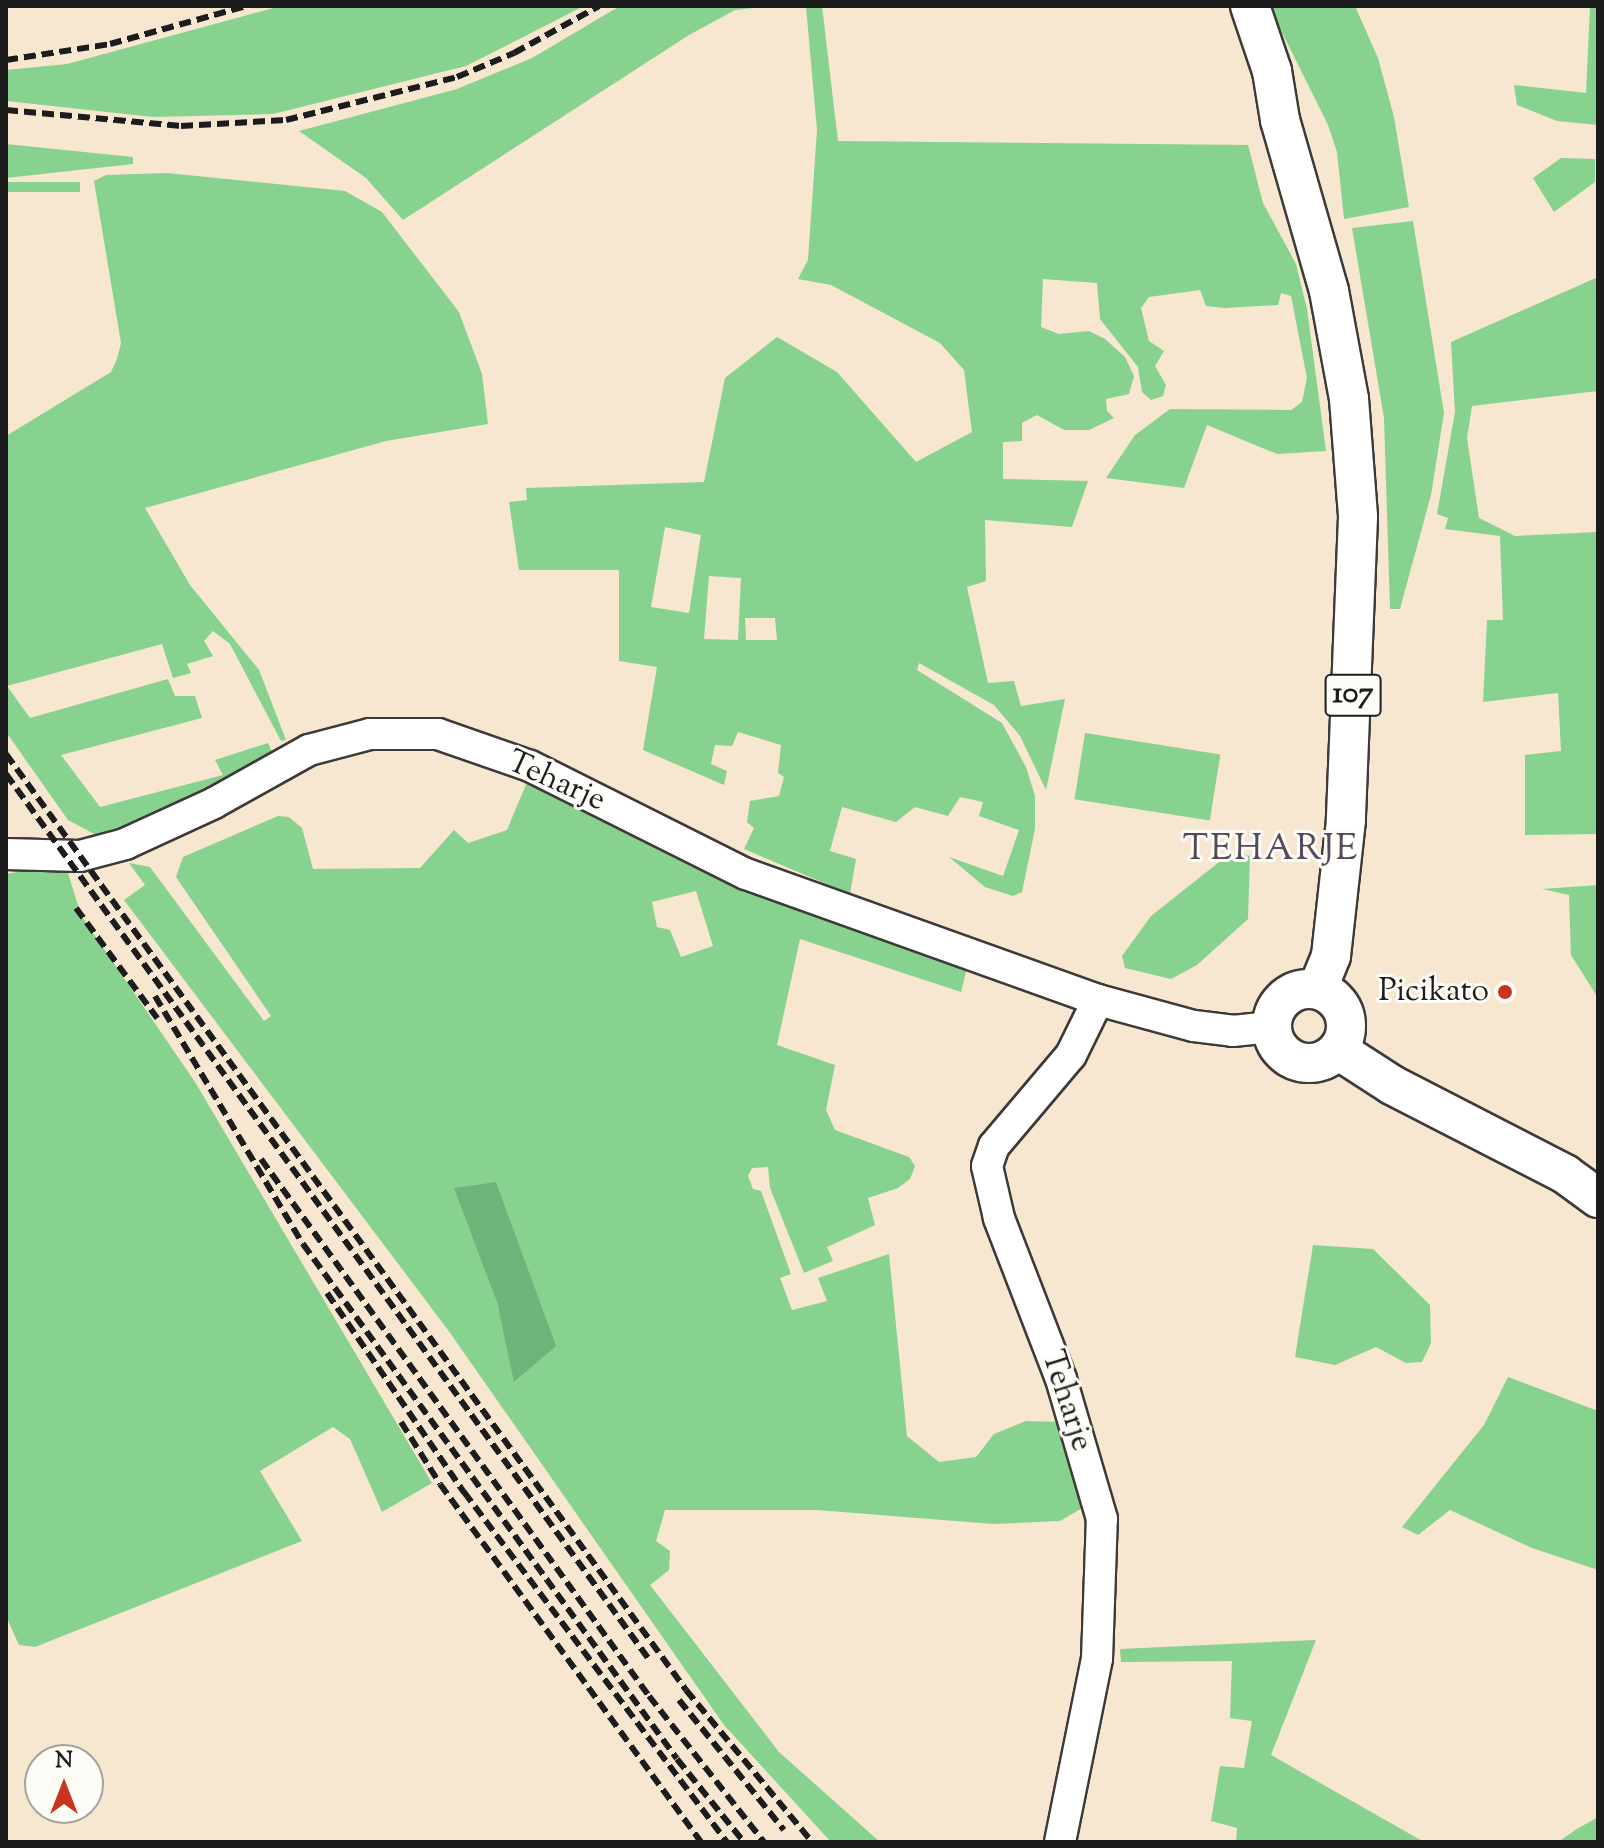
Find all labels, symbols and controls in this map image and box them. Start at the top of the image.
road number: 107 [1323,669,1383,721]
street label: Teharje [501,743,611,821]
district label: TEHARJE [1183,829,1359,873]
place label: Picikato [1379,973,1489,1011]
marker: Picikato [1496,983,1514,1001]
street label: Teharje [1032,1346,1100,1456]
north arrow [24,1744,104,1824]
text: N [55,1746,73,1778]

